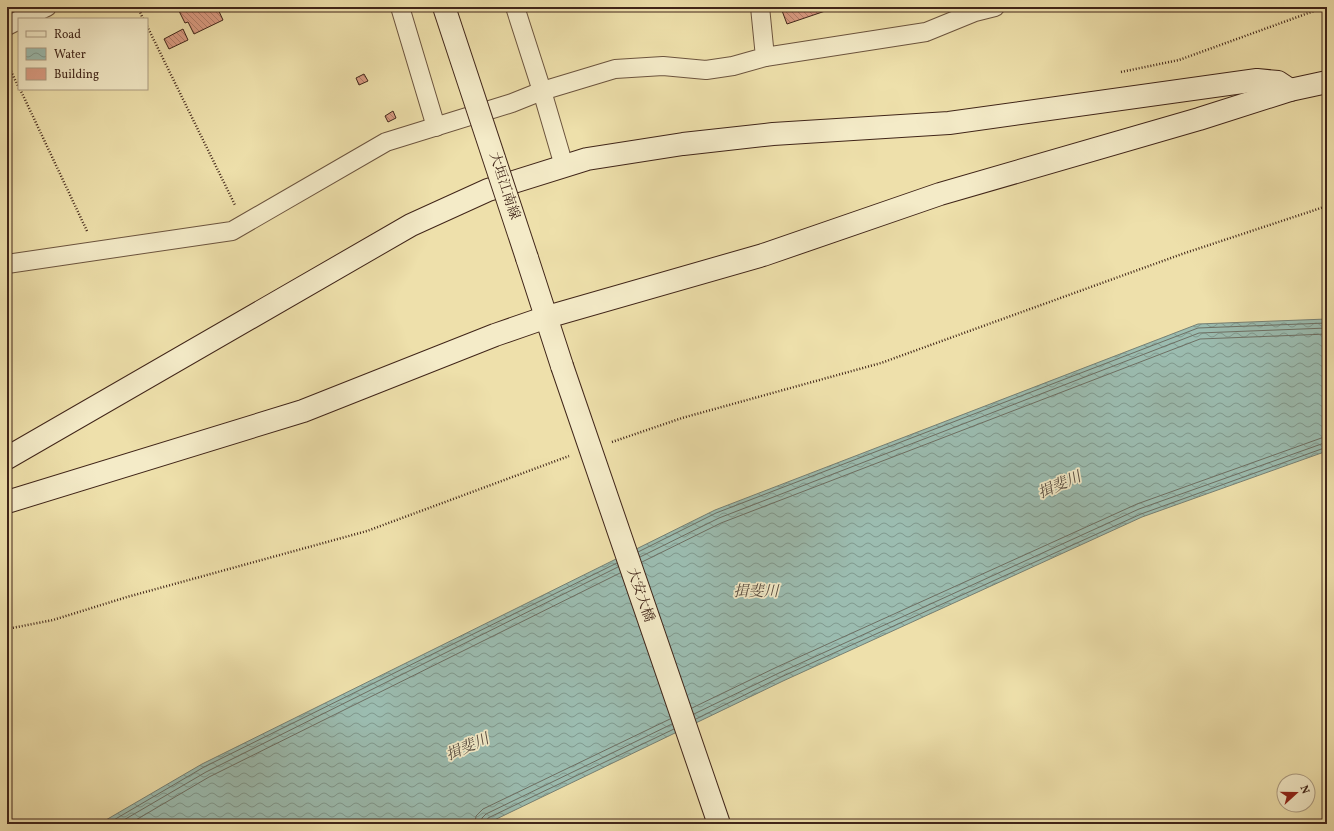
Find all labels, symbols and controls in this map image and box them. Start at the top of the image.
legend [18,18,148,90]
text: Road [54,27,81,43]
text: Water [54,47,86,63]
text: Building [54,67,99,83]
street label: 大垣江南線 [484,150,524,222]
water label: 揖斐川 [1035,466,1087,505]
street label: 大安大橋 [622,565,658,625]
water label: 揖斐川 [733,582,780,603]
water label: 揖斐川 [443,728,495,767]
north arrow [1276,773,1316,813]
text: N [1296,784,1312,796]

